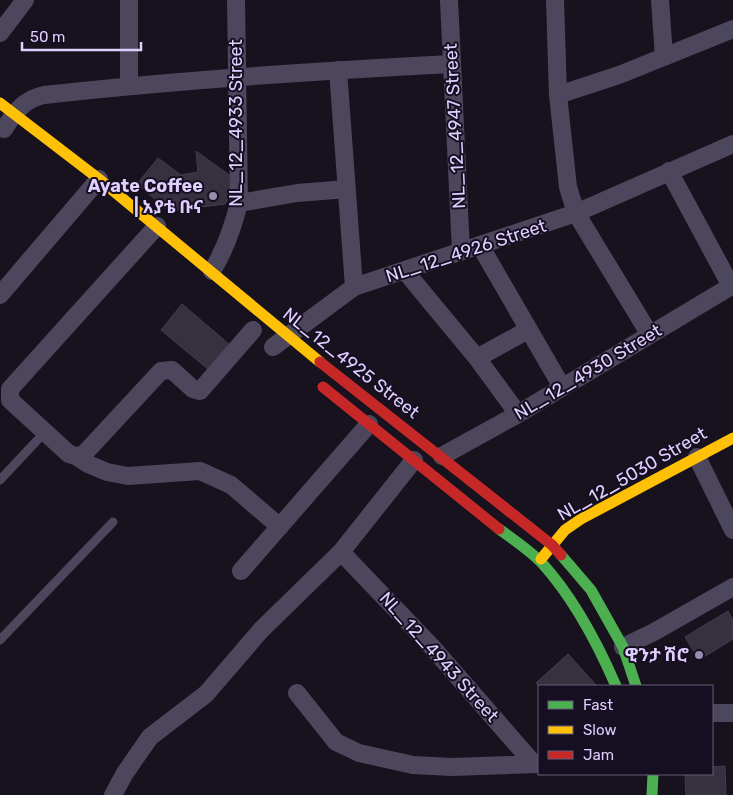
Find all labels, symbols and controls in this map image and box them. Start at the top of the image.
scale bar [22,20,141,52]
text: 50 m [30,28,65,46]
street label: NL_12_4933 Street [225,39,247,207]
street label: NL_12_4947 Street [440,43,470,209]
place label: Ayate Coffee | አያቴ ቡና [88,175,203,218]
marker: Ayate Coffee | አያቴ ቡና [207,190,219,202]
street label: NL_12_4926 Street [383,215,549,287]
street label: NL_12_4925 Street [278,303,424,423]
street label: NL_12_4930 Street [510,319,666,425]
street label: NL_12_5030 Street [553,422,711,526]
street label: NL_12_4943 Street [375,587,503,727]
place label: ዊንታ ሽሮ [625,644,689,666]
marker: ዊንታ ሽሮ [693,649,705,661]
legend [538,685,713,775]
text: Fast [583,696,613,714]
text: Slow [583,721,616,739]
text: Jam [583,746,614,764]

